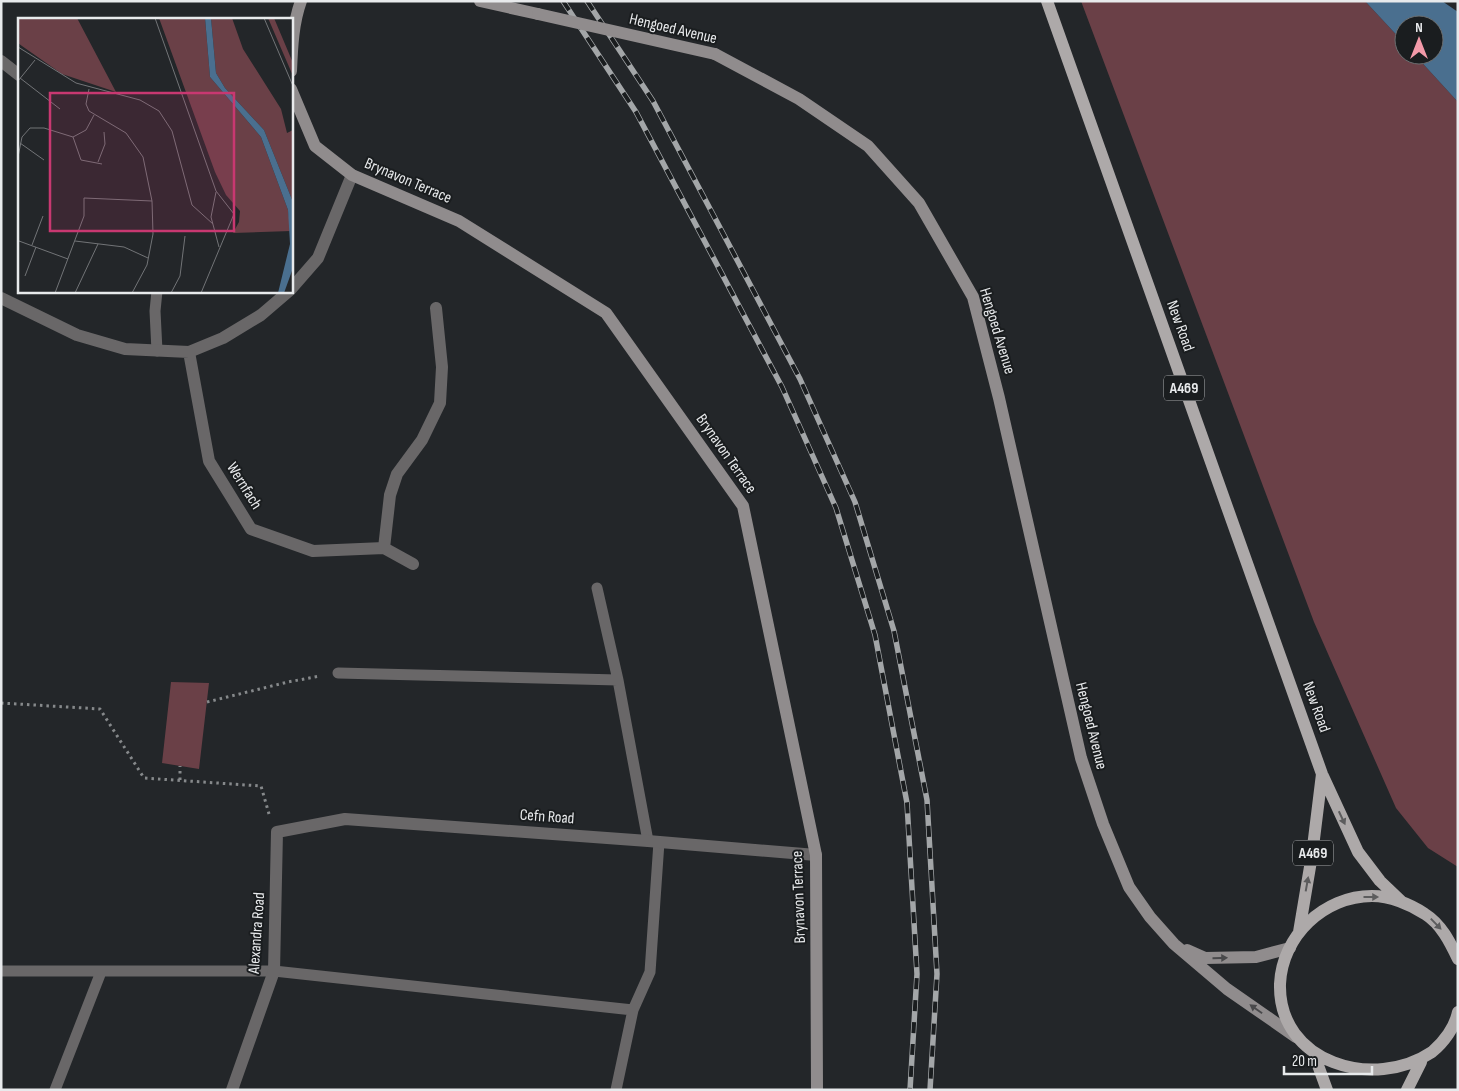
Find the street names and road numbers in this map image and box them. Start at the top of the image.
street label: Hengoed Avenue [627,10,719,48]
street label: Brynavon Terrace [362,154,454,208]
street label: Hengoed Avenue [975,286,1019,376]
street label: New Road [1162,298,1198,354]
road number: A469 [1164,376,1204,400]
street label: Brynavon Terrace [692,411,760,497]
street label: Wernfach [222,459,266,513]
street label: New Road [1298,679,1334,735]
street label: Hengoed Avenue [1071,680,1111,772]
street label: Cefn Road [519,806,575,828]
road number: A469 [1293,840,1333,866]
street label: Brynavon Terrace [788,850,810,944]
street label: Alexandra Road [245,892,269,975]

